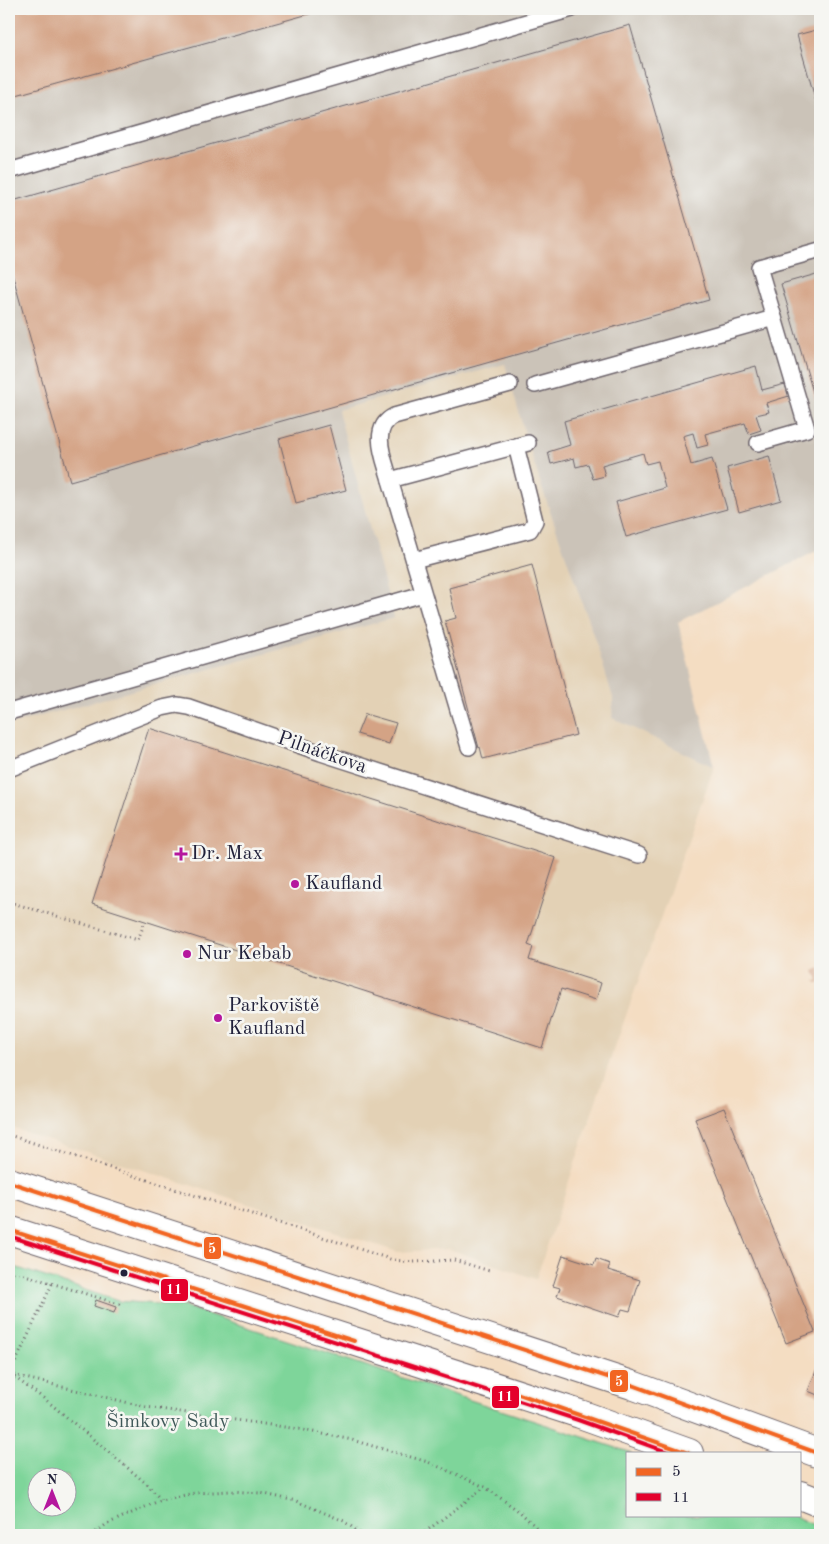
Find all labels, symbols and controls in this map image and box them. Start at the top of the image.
street label: Pilnáčkova [275,728,369,778]
place label: Dr. Max [191,844,263,864]
marker: Dr. Max [175,848,187,860]
place label: Kaufland [305,874,382,894]
marker: Kaufland [289,878,301,890]
place label: Nur Kebab [197,944,292,964]
marker: Nur Kebab [181,948,193,960]
place label: Parkoviště Kaufland [228,996,319,1039]
marker: Parkoviště Kaufland [212,1012,224,1024]
line badge: 5 [203,1236,222,1260]
text: 5 [208,1242,216,1256]
unlabelled marker [119,1268,129,1278]
line badge: 11 [160,1278,189,1302]
text: 11 [166,1283,182,1297]
line badge: 5 [609,1369,629,1393]
text: 5 [615,1375,623,1389]
line badge: 11 [491,1385,520,1409]
text: 11 [497,1390,513,1404]
park label: Šimkovy Sady [106,1408,230,1432]
legend [626,1452,802,1516]
text: 5 [672,1465,681,1480]
north arrow [28,1466,78,1516]
text: N [47,1473,58,1487]
text: 11 [672,1491,689,1506]

